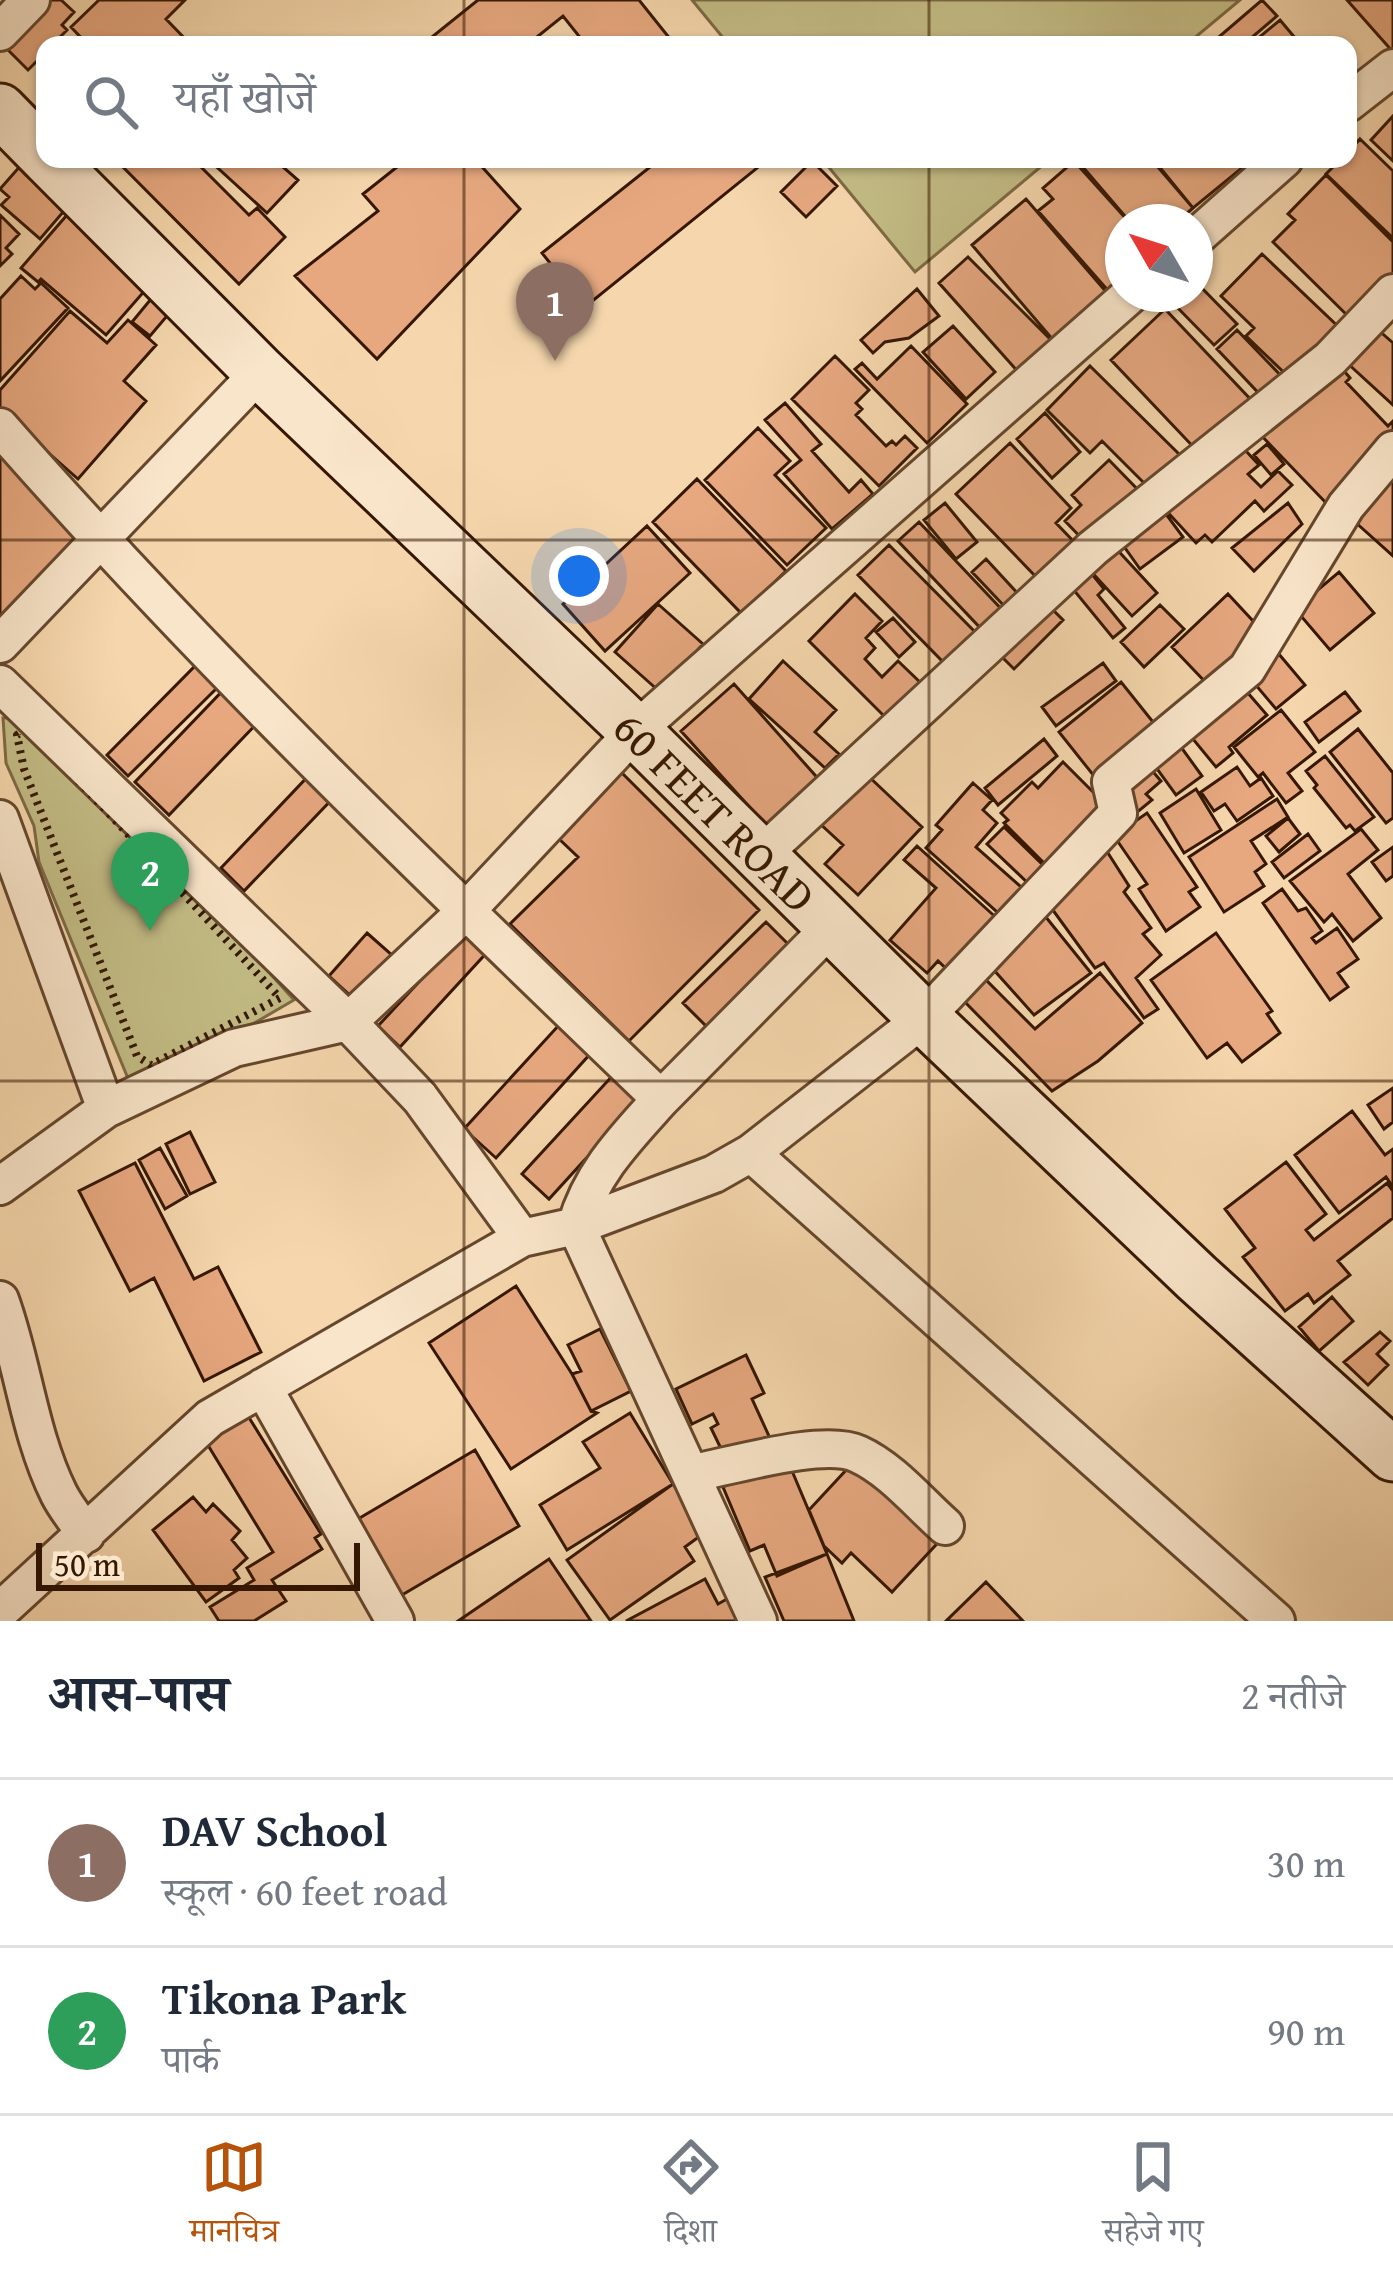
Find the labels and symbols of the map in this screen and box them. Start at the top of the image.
north arrow [1105,204,1213,312]
pin: 1 [516,262,594,361]
your location [549,546,609,606]
street label: 60 FEET ROAD [600,695,831,926]
pin: 2 [111,832,189,931]
scale bar [36,1537,360,1590]

